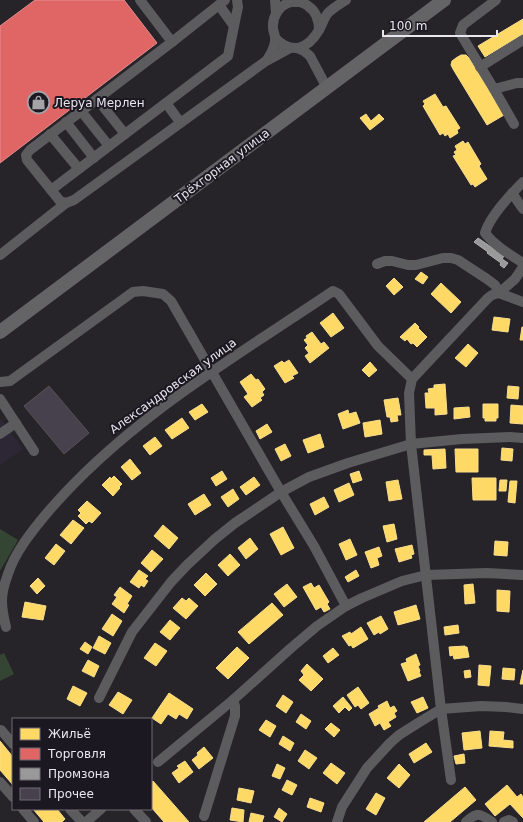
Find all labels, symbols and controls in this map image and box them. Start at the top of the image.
scale bar [383,12,497,38]
text: 100 m [389,19,427,33]
shop icon: Леруа Мерлен [26,90,52,116]
place label: Леруа Мерлен [54,96,145,110]
street label: Трёхгорная улица [171,126,272,207]
street label: Александровская улица [107,335,239,437]
legend [12,718,152,810]
text: Жильё [48,727,91,741]
text: Торговля [47,747,106,761]
text: Промзона [48,767,110,781]
text: Прочее [48,787,94,801]

